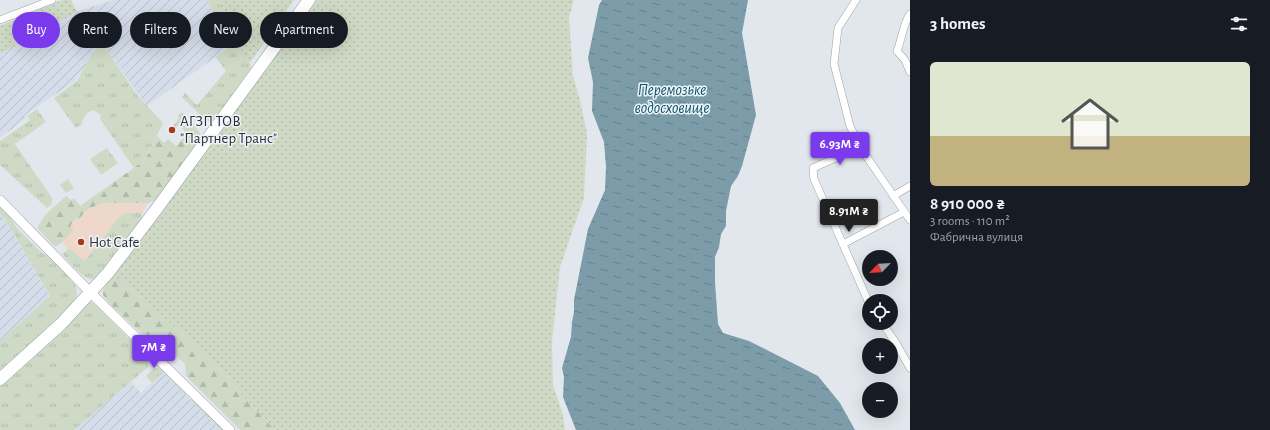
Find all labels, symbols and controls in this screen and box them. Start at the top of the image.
chip: Buy [12,12,60,48]
chip: Rent [68,12,122,48]
chip: Filters [130,12,191,48]
chip: New [199,12,252,48]
chip: Apartment [260,12,348,48]
icon: filters [1228,13,1250,35]
text: 3 homes [930,15,986,32]
water label: Перемозьке водосховище [635,82,709,116]
icon: home [1054,88,1126,160]
place label: АГЗП ТОВ "Партнер Транс" [180,114,277,146]
marker: АГЗП ТОВ "Партнер Транс" [167,125,177,135]
pin: 6.93M ₴ [803,132,877,166]
text: 6.93M ₴ [820,138,860,151]
text: 8 910 000 ₴ [930,195,1006,212]
pin: 8.91M ₴ [812,199,886,233]
text: 8.91M ₴ [829,205,869,218]
text: 3 rooms · 110 m² [930,215,1010,228]
text: Фабрична вулиця [930,231,1023,244]
place label: Hot Cafe [89,235,139,250]
marker: Hot Cafe [76,237,86,247]
north arrow [862,250,898,286]
map controls [862,250,898,418]
button: locate [862,294,898,330]
pin: 7M ₴ [130,335,178,369]
button: + [862,338,898,374]
text: 7M ₴ [141,341,167,354]
button: − [862,382,898,418]

